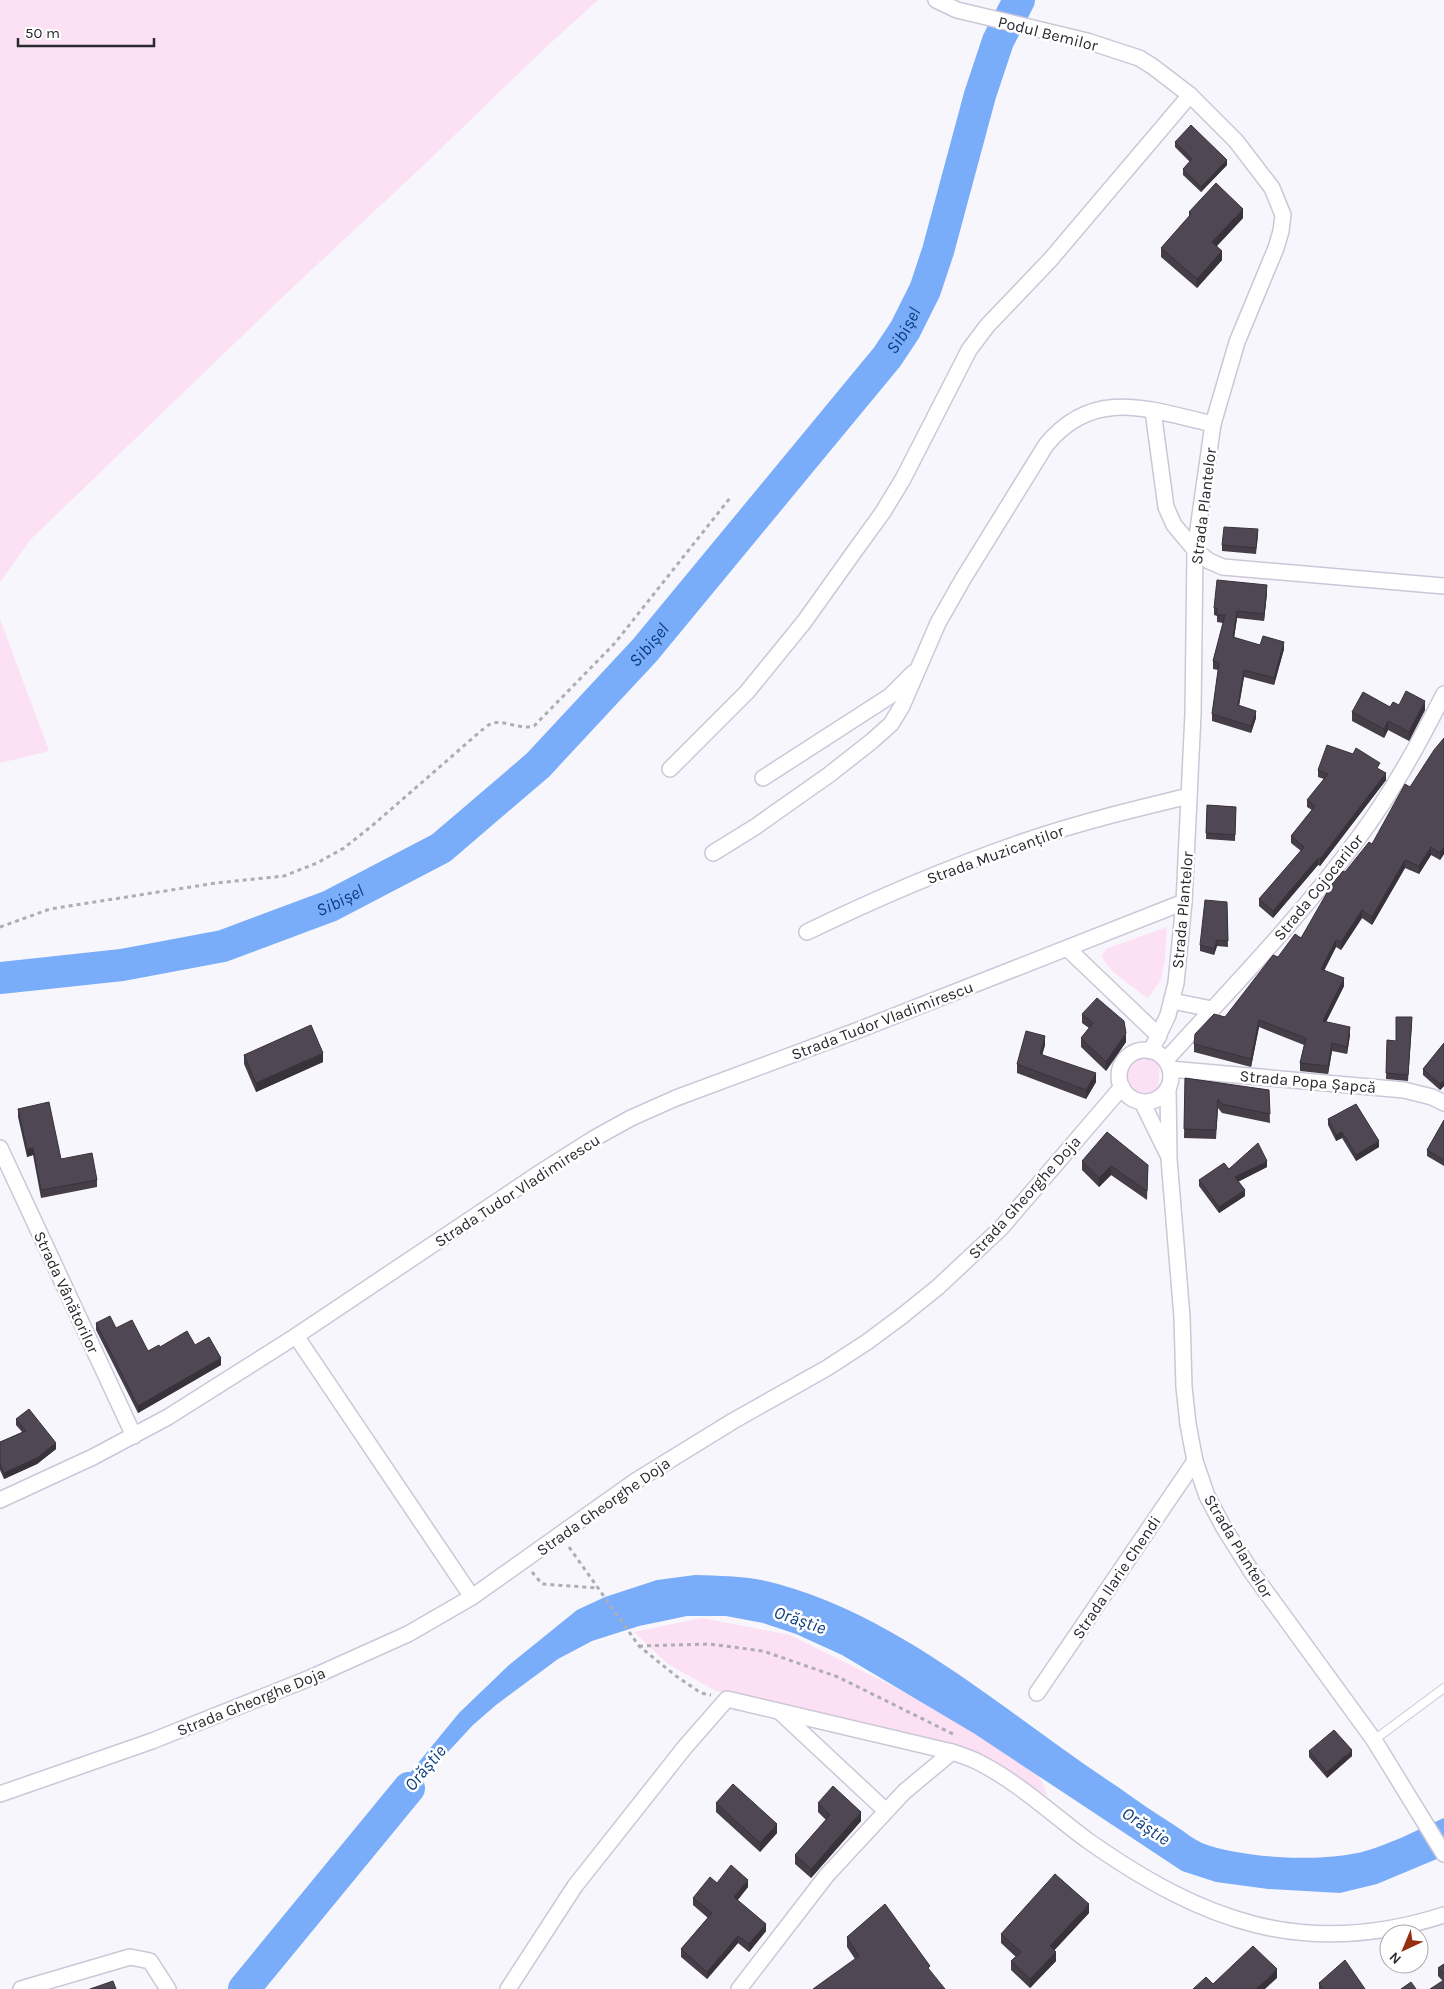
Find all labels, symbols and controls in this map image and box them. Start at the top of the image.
street label: Podul Bemilor [996,12,1100,55]
scale bar [18,15,154,47]
text: 50 m [25,24,60,42]
water label: Sibișel [881,303,926,358]
street label: Strada Plantelor [1187,446,1220,565]
water label: Sibișel [624,618,674,671]
street label: Strada Muzicanților [924,821,1067,888]
street label: Strada Cojocarilor [1270,830,1367,944]
street label: Strada Plantelor [1168,851,1197,969]
water label: Sibișel [313,879,368,921]
street label: Strada Tudor Vladimirescu [789,977,976,1064]
street label: Strada Popa Șapcă [1239,1066,1377,1097]
street label: Strada Tudor Vladimirescu [431,1130,604,1251]
street label: Strada Gheorghe Doja [964,1132,1085,1263]
street label: Strada Vânătorilor [30,1228,103,1356]
street label: Strada Gheorghe Doja [533,1453,674,1560]
street label: Strada Plantelor [1200,1491,1277,1602]
street label: Strada Ilarie Chendi [1068,1512,1165,1642]
water label: Orăștie [771,1601,829,1639]
street label: Strada Gheorghe Doja [174,1663,328,1740]
water label: Orăștie [399,1740,451,1796]
water label: Orăștie [1118,1802,1174,1850]
north arrow [1379,1924,1429,1974]
text: N [1386,1948,1405,1968]

